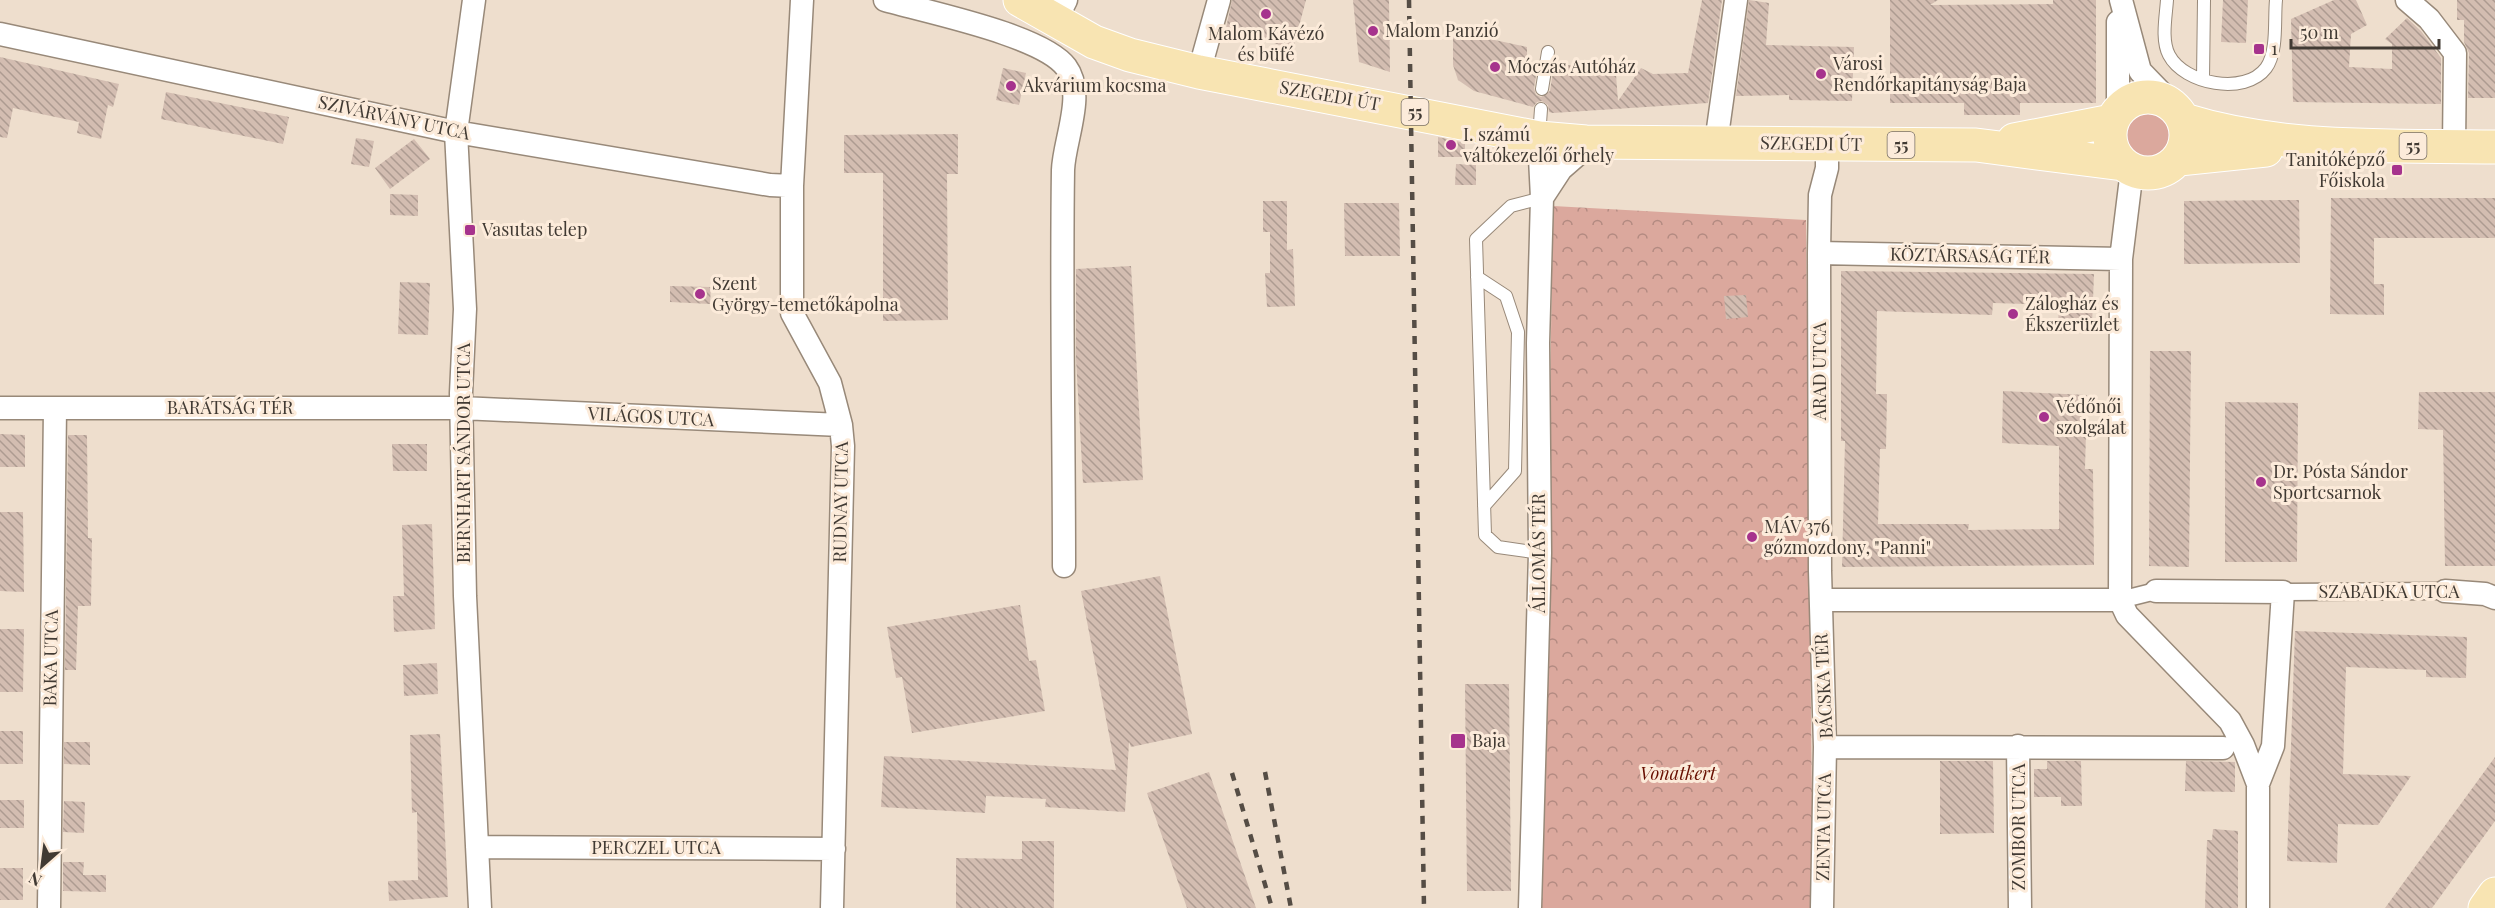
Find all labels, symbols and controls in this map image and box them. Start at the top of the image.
marker: Malom Kávézó és büfé [1259,7,1273,21]
scale bar [2291,12,2440,50]
place label: Malom Panzió [1385,18,1499,42]
text: 50 m [2300,20,2339,44]
place label: Malom Kávézó és büfé [1208,21,1324,66]
marker: Malom Panzió [1366,24,1380,38]
place label: 1 [2271,36,2278,60]
marker: 1 [2252,42,2266,56]
place label: Városi Rendőrkapitányság Baja [1832,51,2027,96]
place label: Móczás Autóház [1507,54,1636,78]
marker: Móczás Autóház [1488,60,1502,74]
marker: Városi Rendőrkapitányság Baja [1814,67,1828,81]
place label: Akvárium kocsma [1022,73,1167,97]
street label: SZEGEDI ÚT [1278,74,1382,116]
marker: Akvárium kocsma [1004,79,1018,93]
street label: SZIVÁRVÁNY UTCA [316,89,473,145]
road number: 55 [1402,99,1428,125]
place label: I. számú váltókezelői őrhely [1462,122,1614,167]
street label: SZEGEDI ÚT [1760,130,1862,156]
road number: 55 [1888,132,1914,158]
road number: 55 [2400,133,2426,159]
marker: I. számú váltókezelői őrhely [1444,138,1458,152]
place label: Tanitóképző Főiskola [2286,147,2385,192]
marker: Tanitóképző Főiskola [2390,163,2404,177]
place label: Vasutas telep [481,217,587,241]
marker: Vasutas telep [463,223,477,237]
street label: KÖZTÁRSASÁG TÉR [1890,242,2051,268]
place label: Szent György-temetőkápolna [712,271,899,316]
marker: Szent György-temetőkápolna [693,287,707,301]
place label: Zálogház és Ékszerüzlet [2025,291,2120,336]
marker: Zálogház és Ékszerüzlet [2006,307,2020,321]
street label: ARAD UTCA [1807,321,1831,421]
street label: BERNHART SÁNDOR UTCA [451,342,475,563]
place label: Védőnői szolgálat [2055,394,2127,439]
street label: BARÁTSÁG TÉR [167,395,294,419]
street label: VILÁGOS UTCA [586,401,716,431]
marker: Védőnői szolgálat [2037,410,2051,424]
street label: RUDNAY UTCA [827,440,853,563]
place label: Dr. Pósta Sándor Sportcsarnok [2273,459,2408,504]
marker: Dr. Pósta Sándor Sportcsarnok [2254,475,2268,489]
street label: ÁLLOMÁS TÉR [1526,493,1550,614]
place label: MÁV 376 gőzmozdony, "Panni" [1764,514,1931,559]
marker: MÁV 376 gőzmozdony, "Panni" [1745,530,1759,544]
street label: SZABADKA UTCA [2318,579,2460,603]
street label: BAKA UTCA [37,609,63,707]
street label: BÁCSKA TÉR [1808,632,1838,739]
place label: Baja [1472,728,1506,752]
marker: Baja [1449,732,1467,750]
park label: Vonatkert [1640,761,1717,785]
street label: ZOMBOR UTCA [2006,763,2030,891]
street label: ZENTA UTCA [1810,772,1836,881]
street label: PERCZEL UTCA [591,835,721,859]
north arrow [12,836,72,896]
text: N [24,867,45,892]

